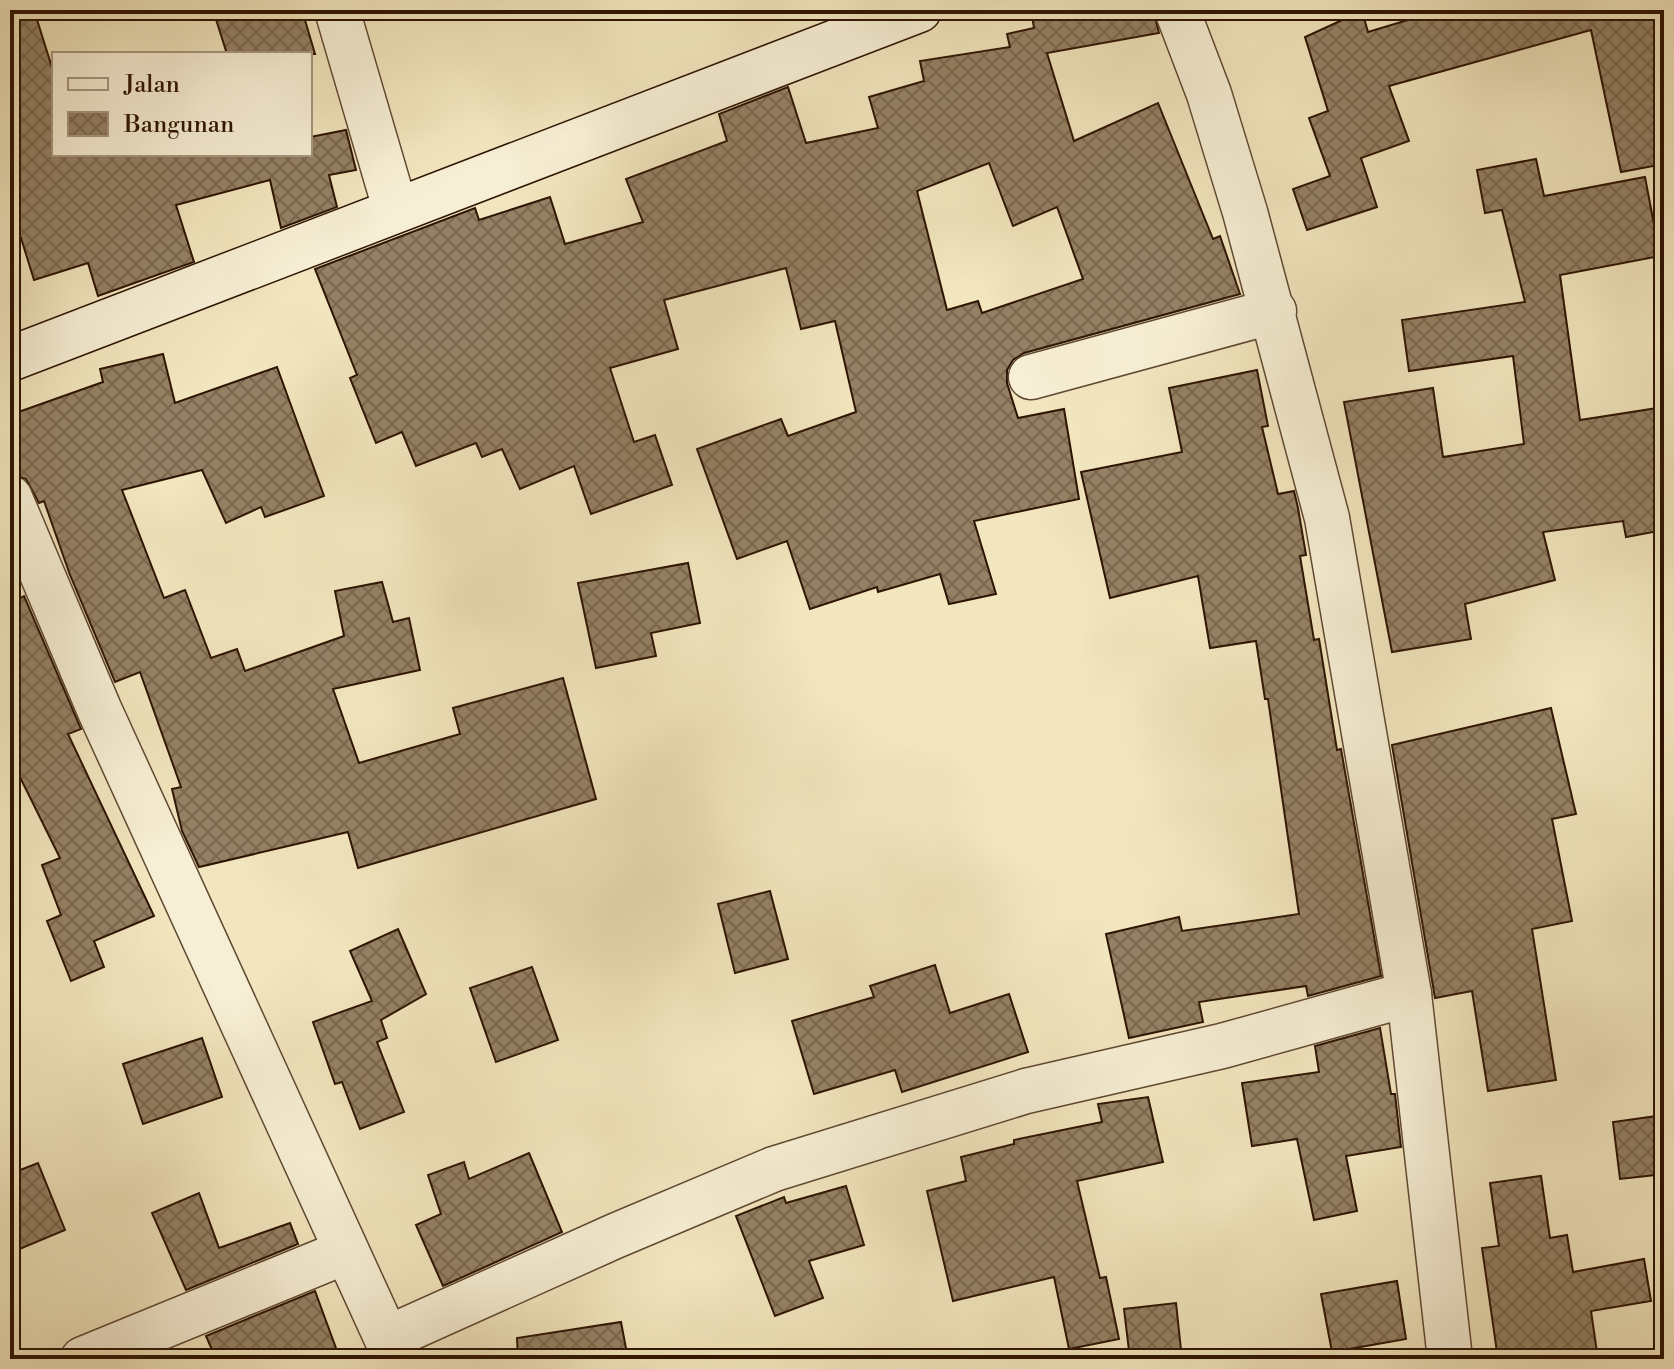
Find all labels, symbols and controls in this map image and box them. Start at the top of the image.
legend [52,52,312,156]
text: Jalan [123,70,180,100]
text: Bangunan [123,110,234,140]

